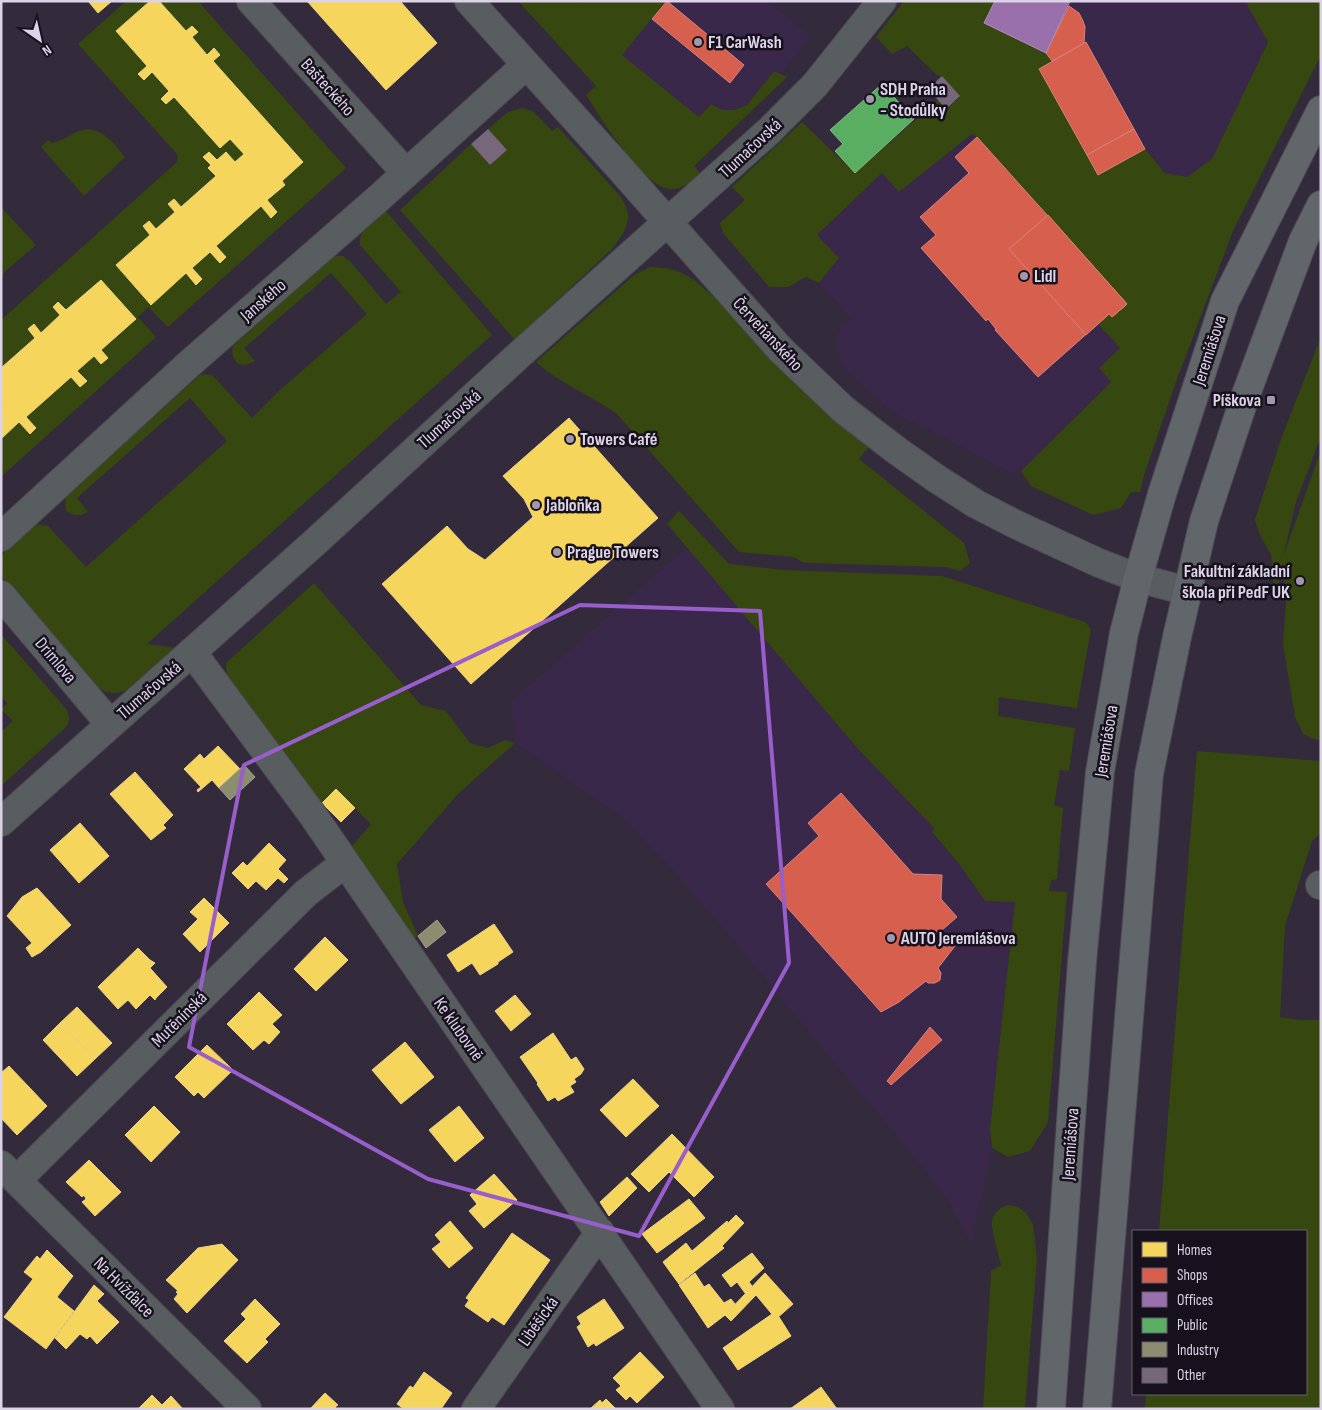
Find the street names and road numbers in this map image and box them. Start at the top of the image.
street label: Bašteckého [296,54,359,120]
street label: Tlumačovská [715,114,786,183]
street label: Janského [235,275,291,327]
street label: Červeňanského [728,293,807,376]
street label: Jeremiášova [1188,312,1231,389]
street label: Tlumačovská [413,385,485,453]
street label: Drimlova [30,633,81,688]
street label: Tlumačovská [113,657,186,724]
street label: Jeremiášova [1090,704,1123,779]
street label: Mutěnínská [147,987,212,1051]
street label: Ke klubovně [429,994,488,1065]
street label: Jeremiášova [1057,1107,1083,1182]
street label: Na Hvížďalce [89,1253,158,1322]
street label: Liběšická [514,1292,563,1350]

